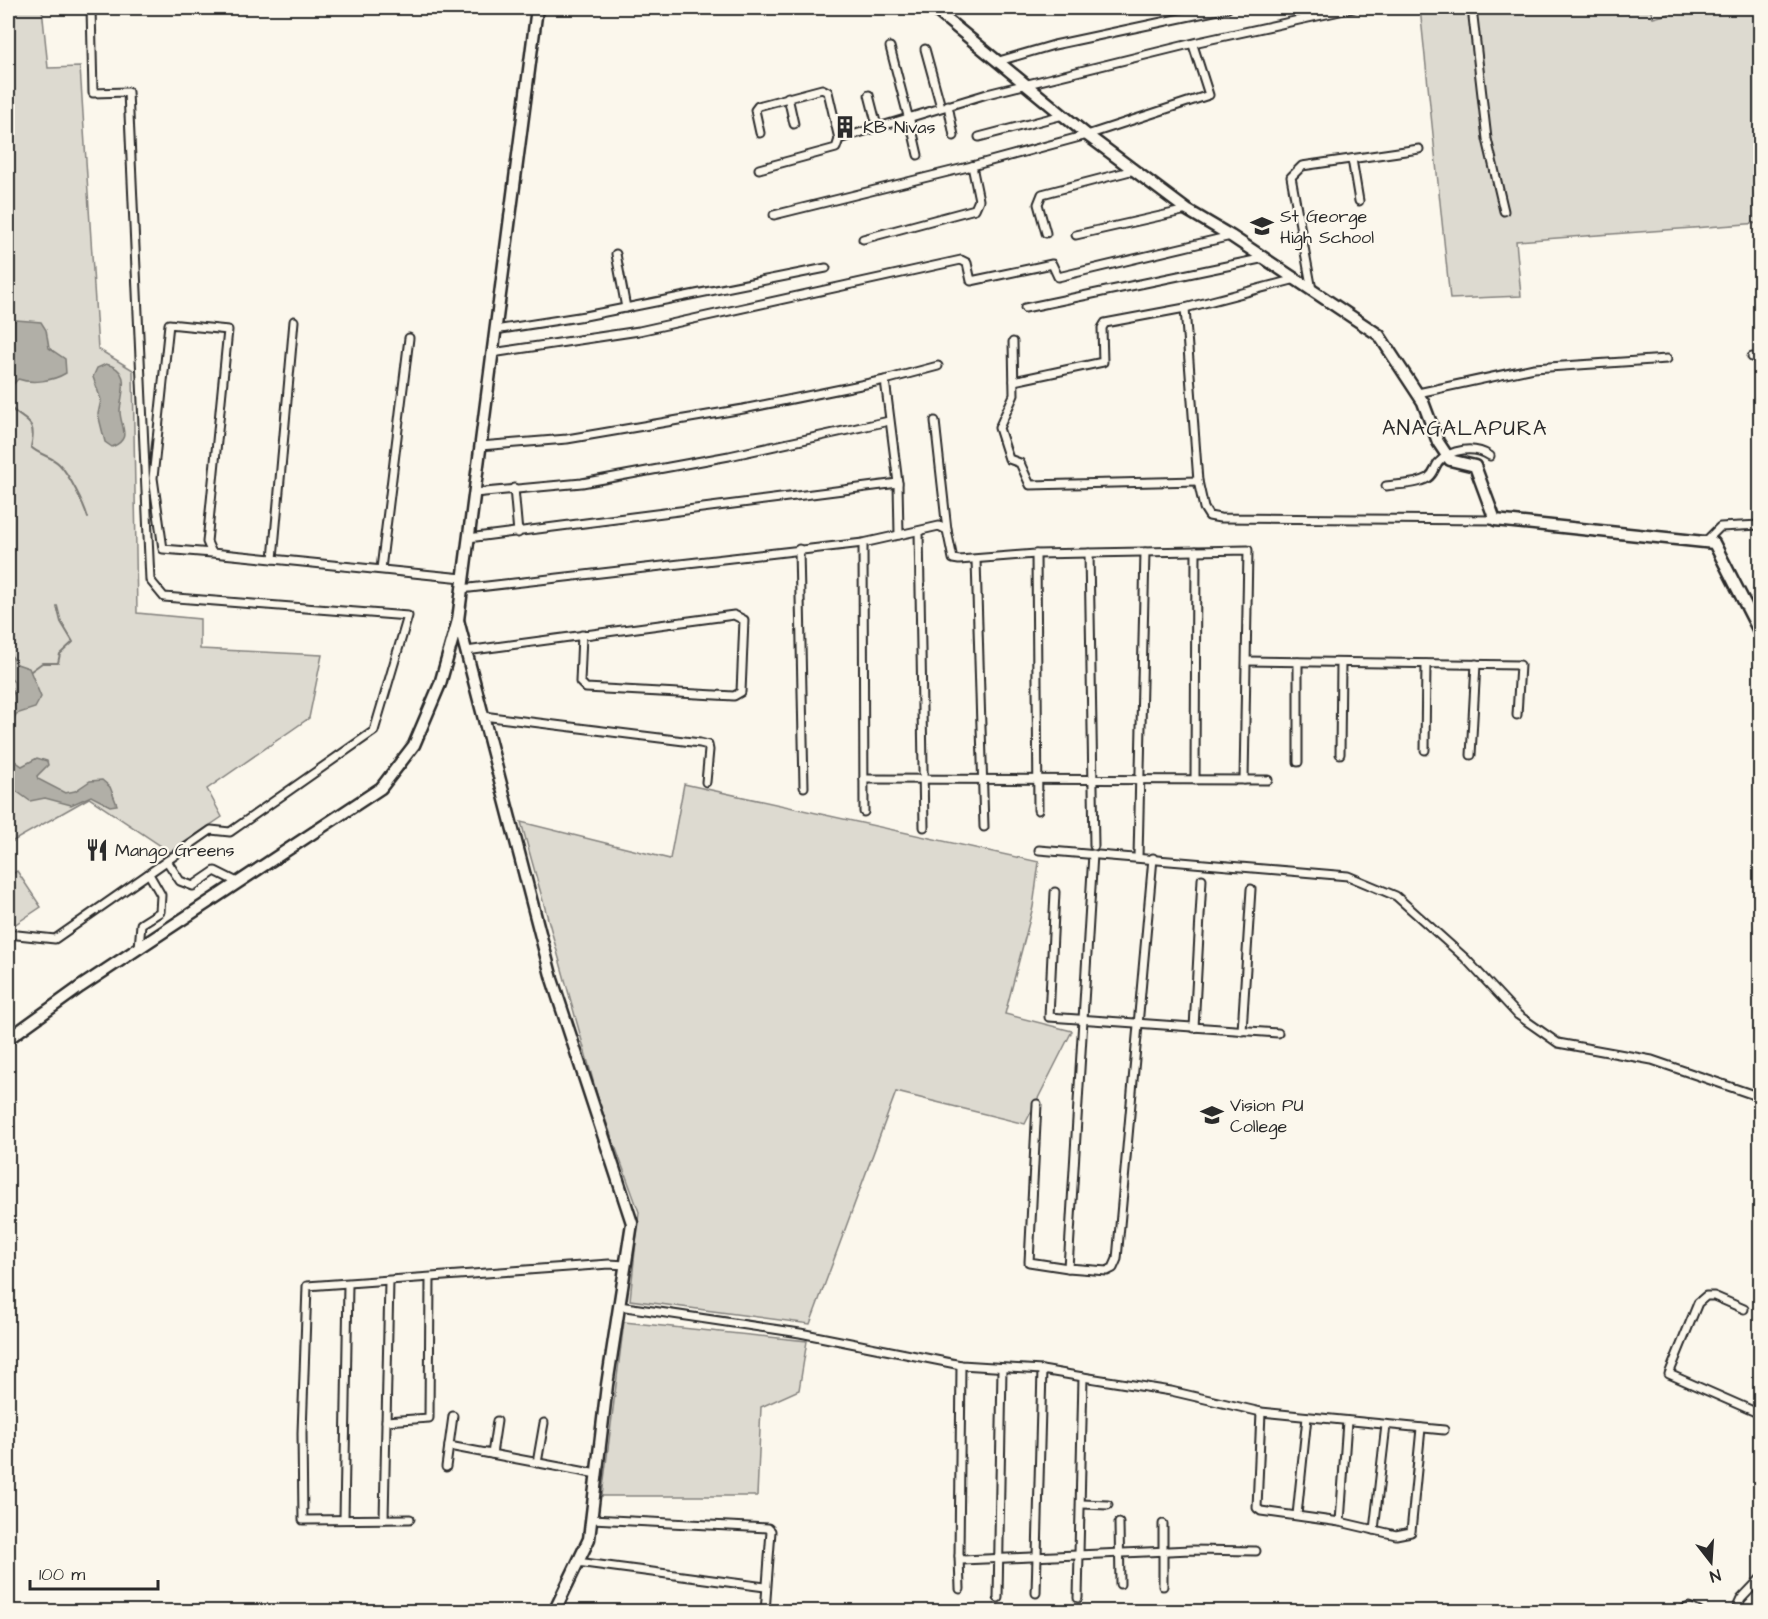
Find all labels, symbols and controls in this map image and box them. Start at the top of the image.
building icon: KB Nivas [832,114,858,140]
place label: KB Nivas [863,115,935,140]
place label: St George High School [1280,204,1374,251]
school or university icon: St George High School [1249,213,1275,239]
district label: ANAGALAPURA [1382,414,1548,443]
restaurant icon: Mango Greens [84,837,110,863]
place label: Mango Greens [115,838,235,864]
place label: Vision PU College [1230,1093,1304,1140]
school or university icon: Vision PU College [1199,1102,1225,1128]
north arrow [1681,1532,1741,1592]
scale bar [30,1553,158,1591]
text: 100 m [39,1562,85,1587]
text: N [1707,1563,1723,1587]

